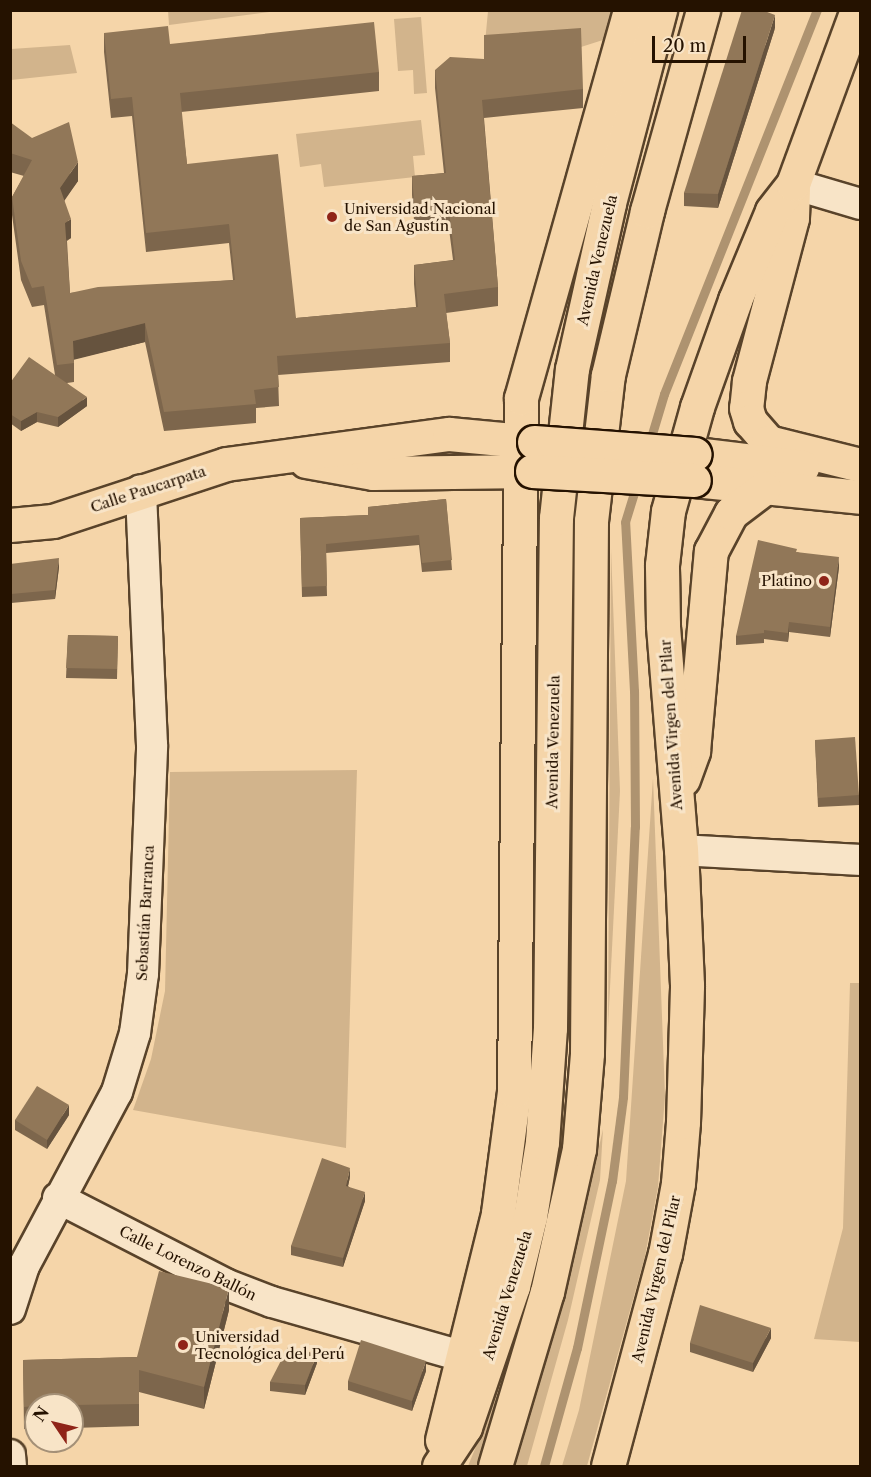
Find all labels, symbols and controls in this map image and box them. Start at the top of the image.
scale bar [655,24,750,62]
text: 20 m [663,35,706,57]
street label: Avenida Venezuela [573,192,621,328]
place label: Universidad Nacional de San Agustín [344,199,496,234]
marker: Universidad Nacional de San Agustín [325,210,339,224]
street label: Calle Paucarpata [88,462,208,516]
place label: Platino [761,572,812,590]
marker: Platino [817,574,831,588]
street label: Avenida Virgen del Pilar [656,639,686,811]
street label: Avenida Venezuela [543,674,563,810]
street label: Sebastián Barranca [132,845,158,981]
street label: Avenida Virgen del Pilar [628,1193,684,1365]
street label: Calle Lorenzo Ballón [116,1222,260,1304]
street label: Avenida Venezuela [479,1228,535,1362]
place label: Universidad Tecnológica del Perú [195,1327,345,1362]
marker: Universidad Tecnológica del Perú [176,1338,190,1352]
north arrow [24,1393,84,1453]
text: N [29,1402,53,1425]

